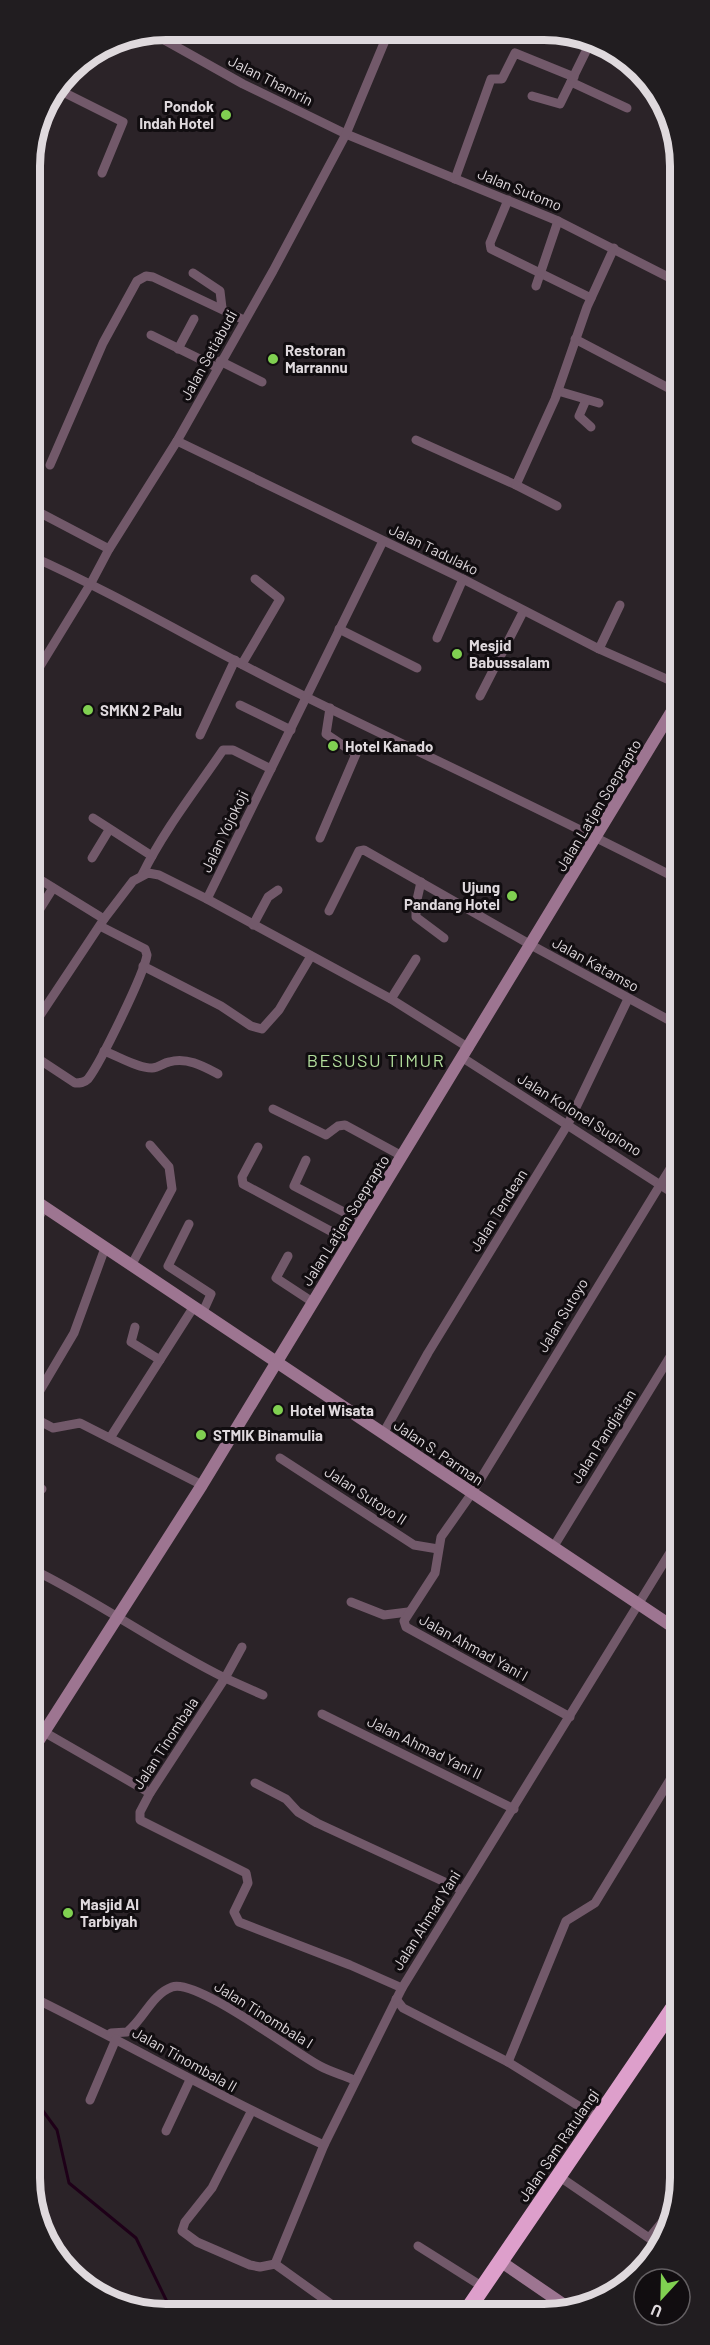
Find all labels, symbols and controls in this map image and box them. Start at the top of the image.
street label: Jalan Thamrin [226,51,316,109]
place label: Pondok Indah Hotel [139,97,214,132]
marker: Pondok Indah Hotel [219,108,233,122]
street label: Jalan Sutomo [475,164,565,214]
street label: Jalan Setiabudi [176,307,240,403]
place label: Restoran Marrannu [285,341,348,376]
marker: Restoran Marrannu [266,352,280,366]
street label: Jalan Tadulako [386,520,482,578]
place label: Mesjid Babussalam [469,636,550,671]
marker: Mesjid Babussalam [450,647,464,661]
place label: SMKN 2 Palu [100,701,182,719]
marker: SMKN 2 Palu [81,703,95,717]
street label: Jalan Latjen Soeprapto [551,736,645,874]
place label: Hotel Kanado [345,737,433,755]
marker: Hotel Kanado [326,739,340,753]
street label: Jalan Yojokoji [196,787,252,875]
place label: Ujung Pandang Hotel [404,878,500,913]
marker: Ujung Pandang Hotel [505,889,519,903]
street label: Jalan Katamso [550,933,642,995]
district label: BESUSU TIMUR [307,1049,445,1071]
street label: Jalan Kolonel Sugiono [515,1069,645,1159]
street label: Jalan Latjen Soeprapto [297,1151,393,1289]
street label: Jalan Tendean [466,1165,530,1255]
street label: Jalan Sutoyo [533,1275,591,1355]
street label: Jalan Pandjaitan [567,1386,639,1486]
place label: Hotel Wisata [290,1401,374,1419]
marker: Hotel Wisata [271,1403,285,1417]
street label: Jalan S. Parman [391,1415,487,1489]
place label: STMIK Binamulia [213,1426,323,1444]
marker: STMIK Binamulia [194,1428,208,1442]
street label: Jalan Sutoyo II [322,1462,410,1528]
street label: Jalan Ahmad Yani I [417,1610,531,1684]
street label: Jalan Tinombala [129,1694,201,1792]
street label: Jalan Ahmad Yani II [365,1711,485,1783]
street label: Jalan Ahmad Yani [388,1867,464,1973]
place label: Masjid Al Tarbiyah [80,1895,139,1930]
marker: Masjid Al Tarbiyah [61,1906,75,1920]
street label: Jalan Tinombala I [211,1976,317,2052]
street label: Jalan Tinombala II [129,2023,241,2095]
street label: Jalan Sam Ratulangi [514,2085,602,2205]
north arrow [632,2267,692,2327]
text: U [648,2301,664,2322]

